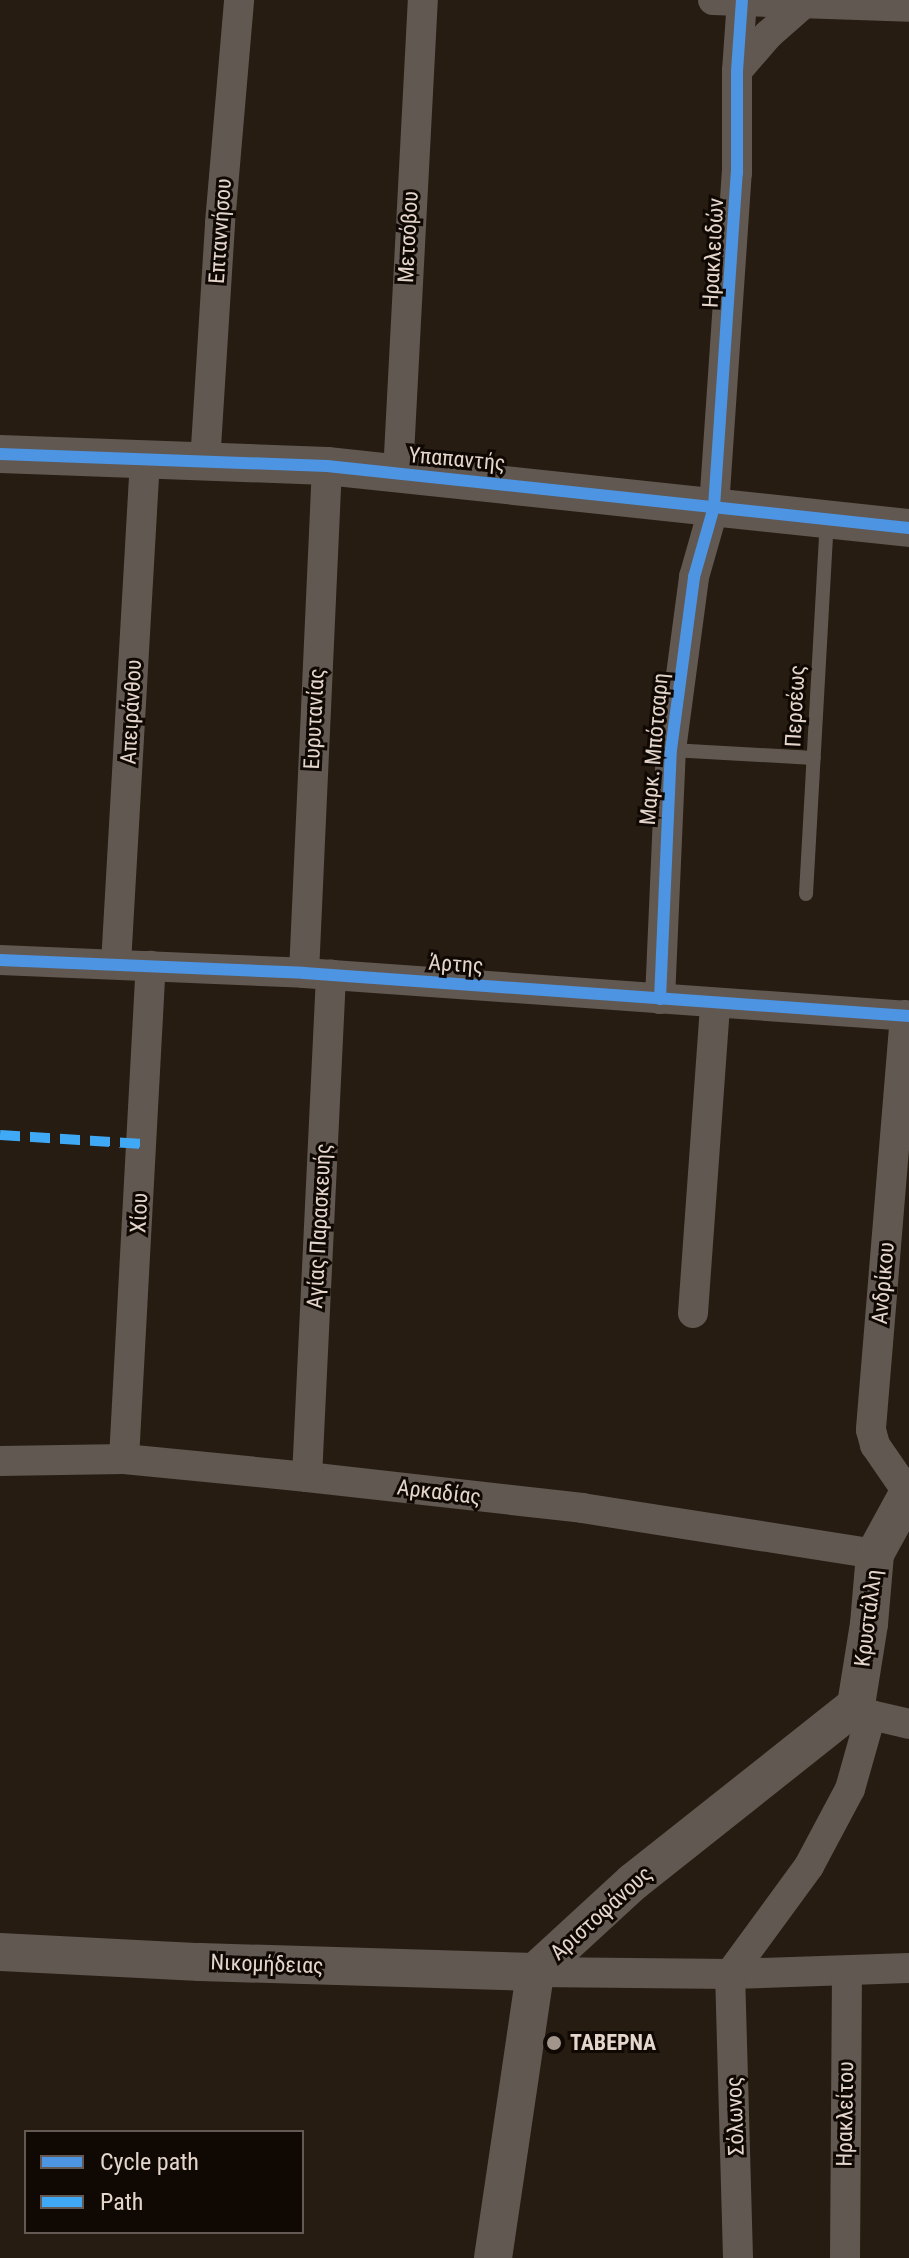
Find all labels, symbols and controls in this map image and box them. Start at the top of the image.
street label: Επταννήσου [203,177,237,285]
street label: Μετσόβου [392,190,424,284]
street label: Ηρακλειδών [697,197,729,309]
street label: Υπαπαντής [408,442,506,476]
street label: Απειράνθου [115,659,147,765]
street label: Περσέως [780,664,810,748]
street label: Ευρυτανίας [298,668,330,770]
street label: Μαρκ. Μπότσαρη [634,672,674,826]
street label: Άρτης [428,949,484,979]
street label: Αγίας Παρασκευής [301,1143,337,1309]
street label: Χίου [125,1192,153,1234]
street label: Ανδρίκου [866,1241,900,1325]
street label: Αρκαδίας [396,1474,482,1510]
street label: Κρυστάλλη [849,1568,887,1668]
street label: Αριστοφάνους [545,1860,657,1966]
street label: Νικομήδειας [210,1949,324,1979]
place label: ΤΑΒΕΡΝΑ [570,2030,656,2056]
marker: ΤΑΒΕΡΝΑ [545,2034,563,2052]
street label: Ηρακλείτου [831,2061,859,2167]
street label: Σόλωνος [720,2076,750,2156]
legend [24,2130,304,2234]
text: Cycle path [100,2148,199,2176]
text: Path [100,2188,143,2216]

